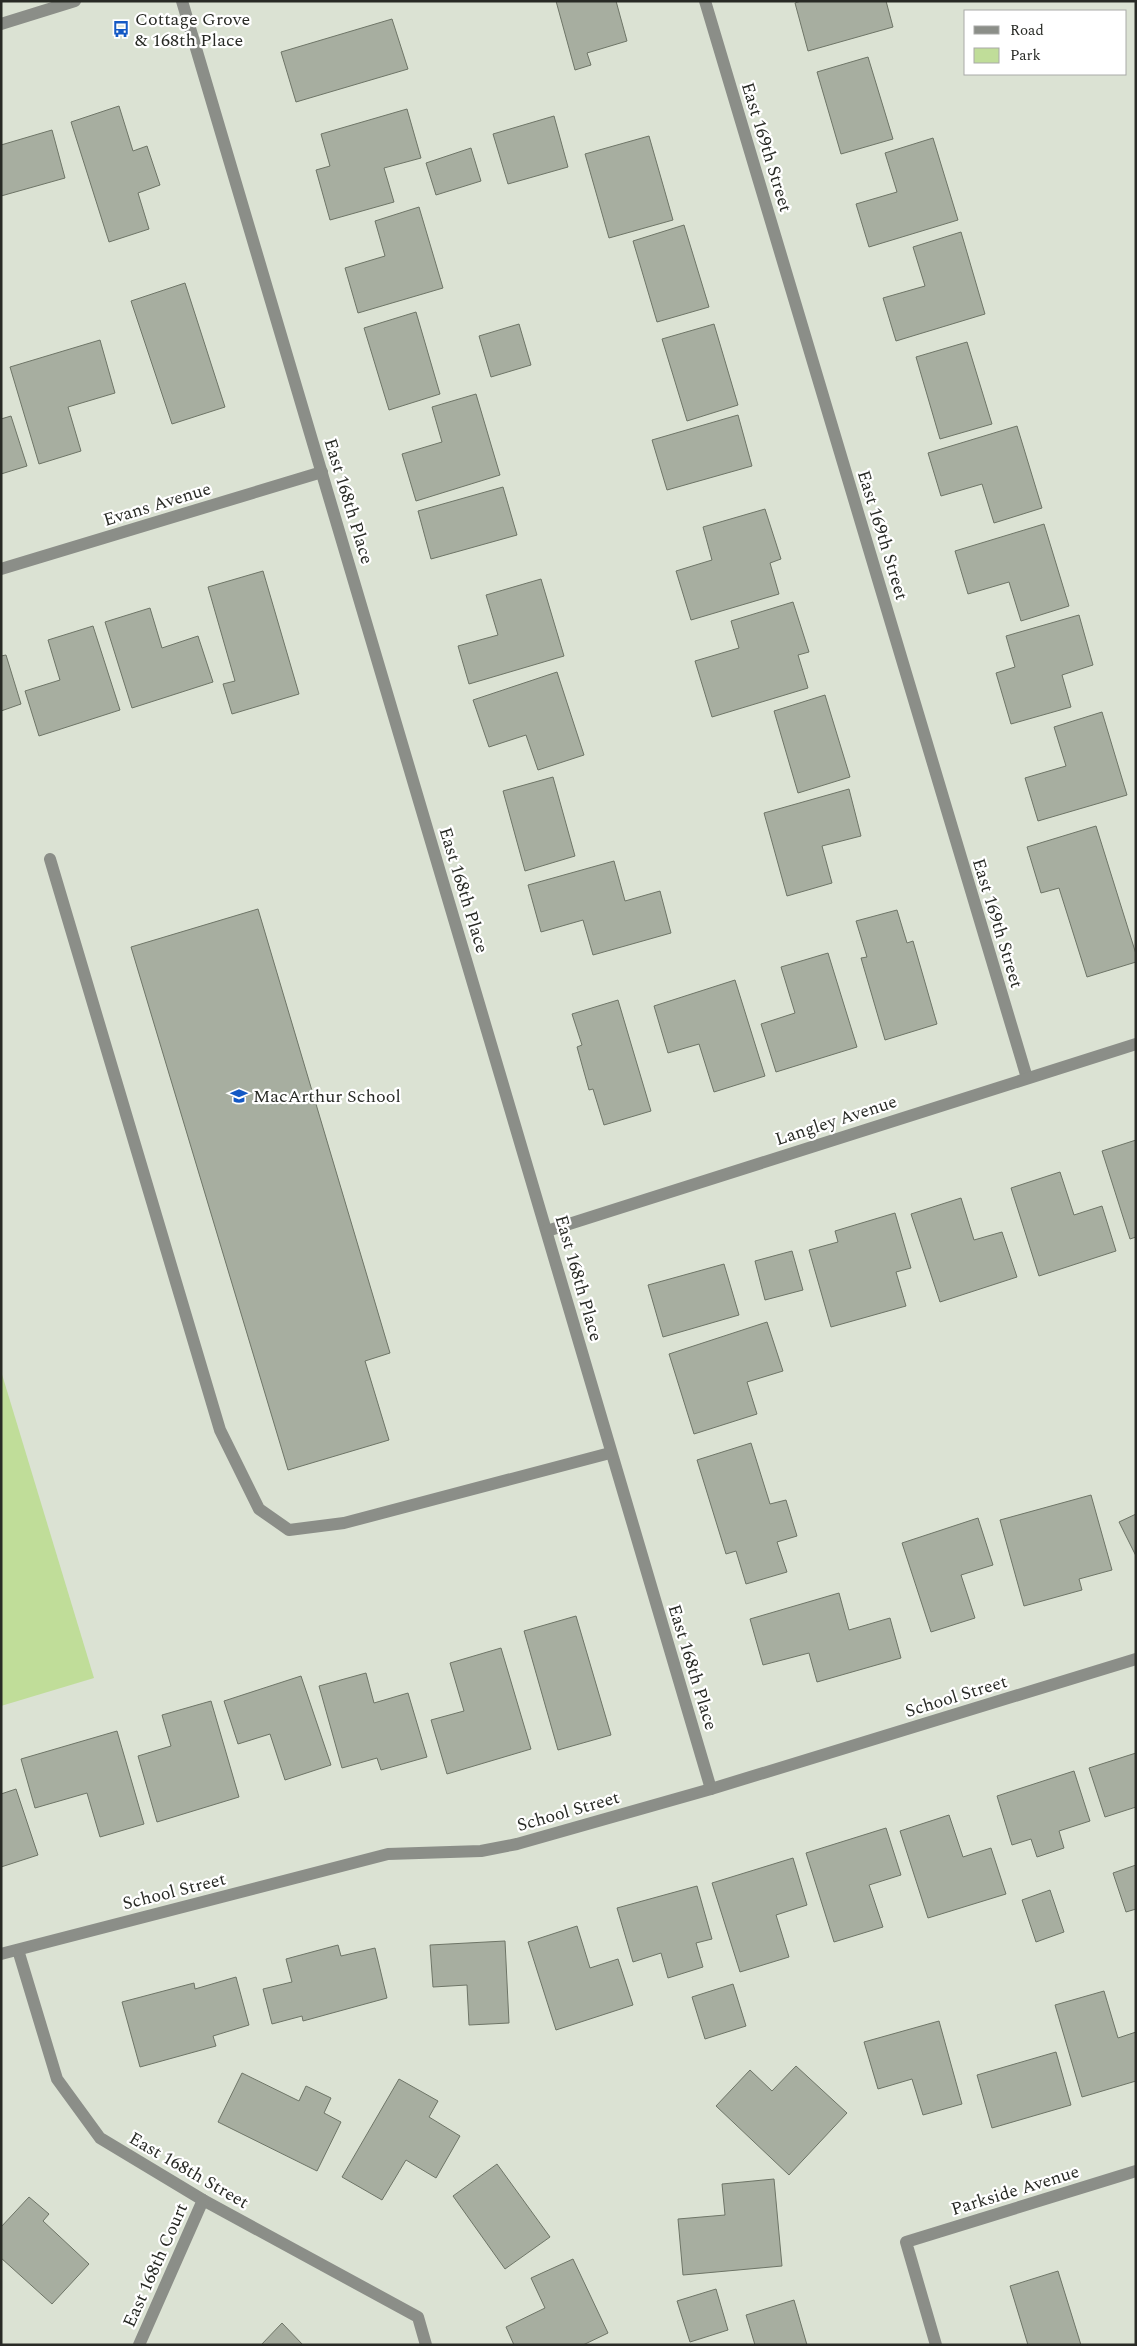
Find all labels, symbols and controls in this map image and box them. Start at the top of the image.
place label: Cottage Grove & 168th Place [135,6,250,54]
legend [964,10,1127,75]
bus stop icon: Cottage Grove & 168th Place [111,19,131,39]
text: Road [1010,19,1044,42]
text: Park [1010,44,1041,67]
street label: East 169th Street [734,79,799,215]
street label: East 168th Place [317,435,380,567]
street label: East 169th Street [850,467,915,603]
street label: Evans Avenue [100,475,214,534]
street label: East 168th Place [432,824,495,956]
street label: East 169th Street [965,855,1030,991]
place label: MacArthur School [253,1083,401,1110]
school or university icon: MacArthur School [229,1086,249,1106]
street label: Langley Avenue [772,1088,901,1153]
street label: East 168th Place [548,1212,609,1344]
street label: East 168th Place [661,1601,724,1733]
street label: School Street [902,1668,1011,1725]
street label: School Street [514,1784,623,1839]
street label: School Street [120,1866,229,1917]
street label: East 168th Street [124,2125,254,2216]
street label: Parkside Avenue [948,2158,1083,2223]
street label: East 168th Court [116,2199,195,2332]

